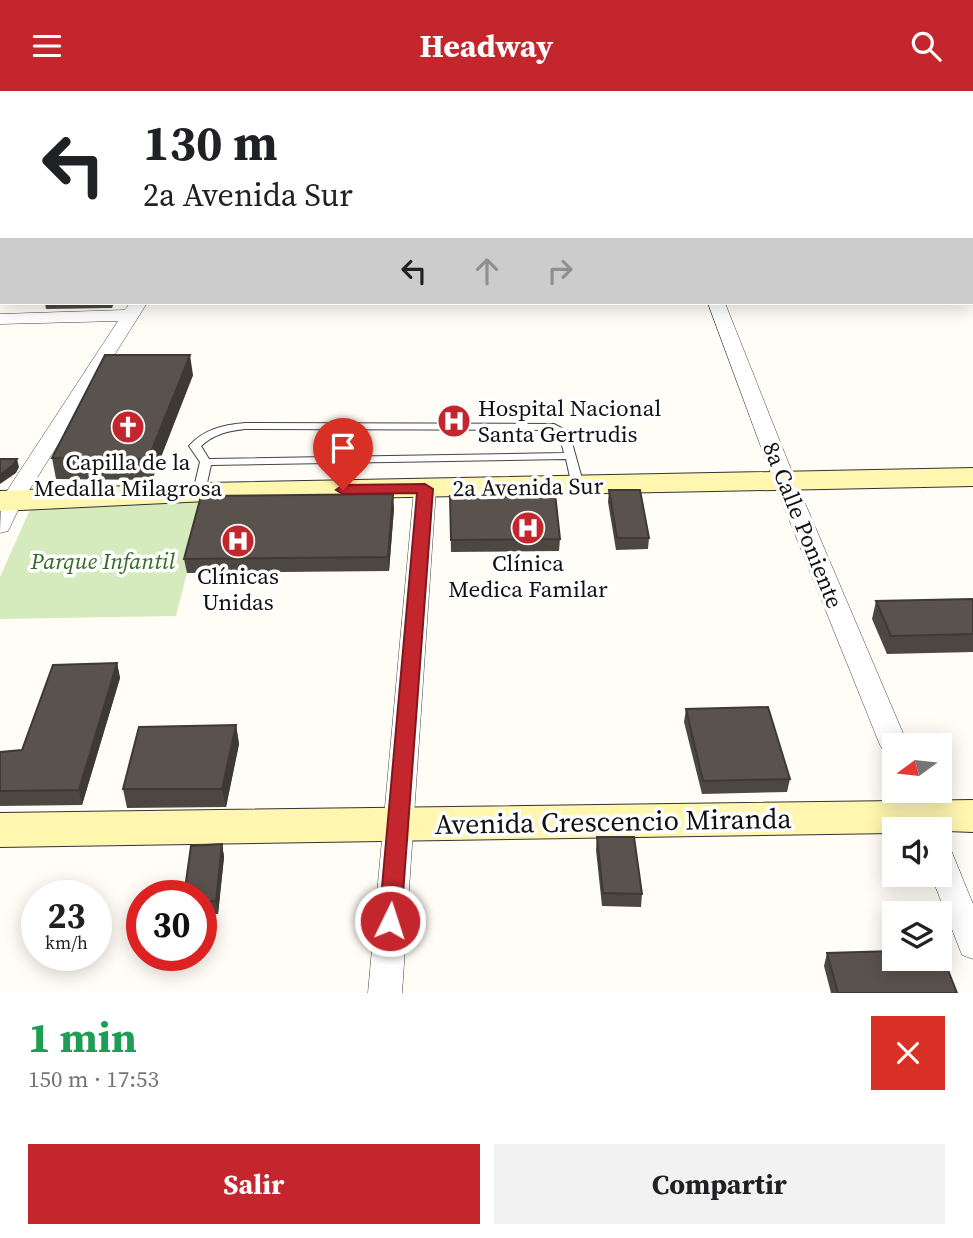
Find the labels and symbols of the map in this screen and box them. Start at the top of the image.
place label: Hospital Nacional Santa Gertrudis [478,392,661,450]
hospital icon: Hospital Nacional Santa Gertrudis [435,402,473,440]
church icon: Capilla de la Medalla Milagrosa [109,408,147,446]
pin [313,418,373,490]
street label: 8a Calle Poniente [755,437,851,613]
place label: Capilla de la Medalla Milagrosa [34,446,223,504]
street label: 2a Avenida Sur [452,470,604,504]
hospital icon: Clínica Medica Familar [509,509,547,547]
hospital icon: Clínicas Unidas [219,522,257,560]
park label: Parque Infantil [30,545,176,577]
place label: Clínica Medica Familar [448,547,608,605]
place label: Clínicas Unidas [197,560,279,618]
north arrow [882,733,952,803]
street label: Avenida Crescencio Miranda [434,799,793,843]
speed limit sign: 30 [126,880,217,971]
position arrow [353,884,427,958]

